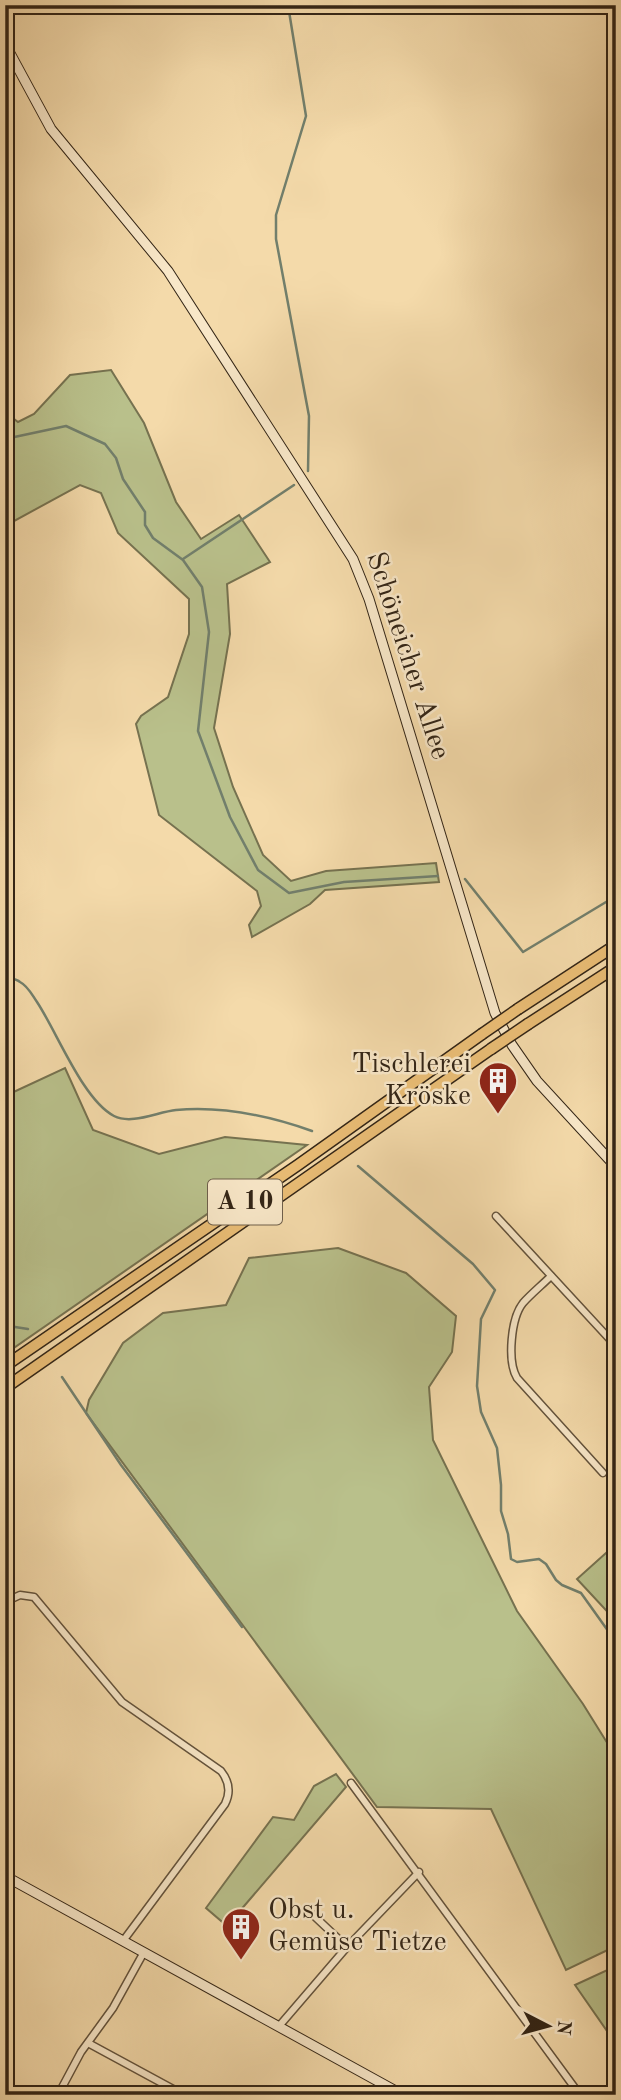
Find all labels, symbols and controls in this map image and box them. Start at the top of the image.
street label: Schöneicher Allee [360,549,454,763]
place label: Tischlerei Kröske [351,1051,471,1111]
building icon: Tischlerei Kröske [477,1060,519,1115]
road number: A 10 [208,1180,282,1224]
place label: Obst u. Gemüse Tietze [268,1897,447,1957]
building icon: Obst u. Gemüse Tietze [220,1906,262,1961]
north arrow [512,1992,582,2062]
text: N [552,2019,573,2036]

